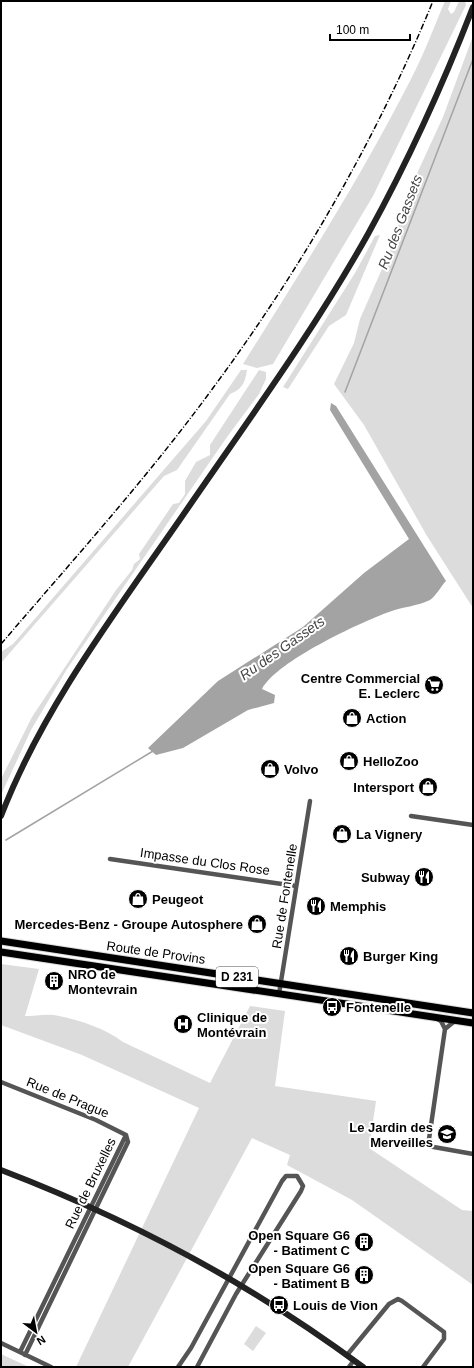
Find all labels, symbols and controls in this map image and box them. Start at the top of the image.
scale bar [330,16,410,42]
text: 100 m [336,23,369,37]
water label: Ru des Gassets [375,173,425,271]
water label: Ru des Gassets [237,613,327,683]
place label: Centre Commercial E. Leclerc [301,671,420,701]
supermarket icon: Centre Commercial E. Leclerc [423,674,445,696]
shop icon: Action [341,707,363,729]
place label: Action [366,711,407,726]
shop icon: HelloZoo [338,750,360,772]
place label: HelloZoo [363,754,419,769]
shop icon: Volvo [259,758,281,780]
place label: Volvo [284,762,318,777]
shop icon: Intersport [417,776,439,798]
place label: Intersport [353,780,415,795]
shop icon: La Vignery [331,823,353,845]
place label: La Vignery [356,827,423,842]
street label: Rue de Fontenelle [269,842,300,950]
street label: Impasse du Clos Rose [139,845,271,878]
restaurant icon: Subway [413,866,435,888]
place label: Subway [361,870,411,885]
shop icon: Peugeot [127,888,149,910]
place label: Peugeot [152,892,204,907]
restaurant icon: Memphis [305,895,327,917]
place label: Memphis [330,899,386,914]
shop icon: Mercedes-Benz - Groupe Autosphere [246,913,268,935]
place label: Mercedes-Benz - Groupe Autosphere [14,917,243,932]
street label: Route de Provins [106,938,207,967]
restaurant icon: Burger King [338,945,360,967]
place label: Burger King [363,949,438,964]
place label: NRO de Montevrain [68,967,137,997]
road number: D 231 [216,967,258,987]
building icon: NRO de Montevrain [43,970,65,992]
bus stop icon: Fontenelle [321,996,343,1018]
place label: Fontenelle [346,1000,411,1015]
place label: Clinique de Montévrain [197,1010,267,1040]
hospital icon: Clinique de Montévrain [172,1013,194,1035]
street label: Rue de Prague [24,1074,111,1121]
place label: Le Jardin des Merveilles [349,1120,433,1150]
school or university icon: Le Jardin des Merveilles [436,1123,458,1145]
street label: Rue de Bruxelles [62,1135,119,1231]
place label: Open Square G6 - Batiment C [248,1228,351,1258]
building icon: Open Square G6 - Batiment C [353,1231,375,1253]
place label: Open Square G6 - Batiment B [248,1261,350,1291]
building icon: Open Square G6 - Batiment B [353,1264,375,1286]
bus stop icon: Louis de Vion [268,1294,290,1316]
place label: Louis de Vion [293,1298,378,1313]
north arrow [16,1312,56,1352]
text: N [35,1333,48,1348]

